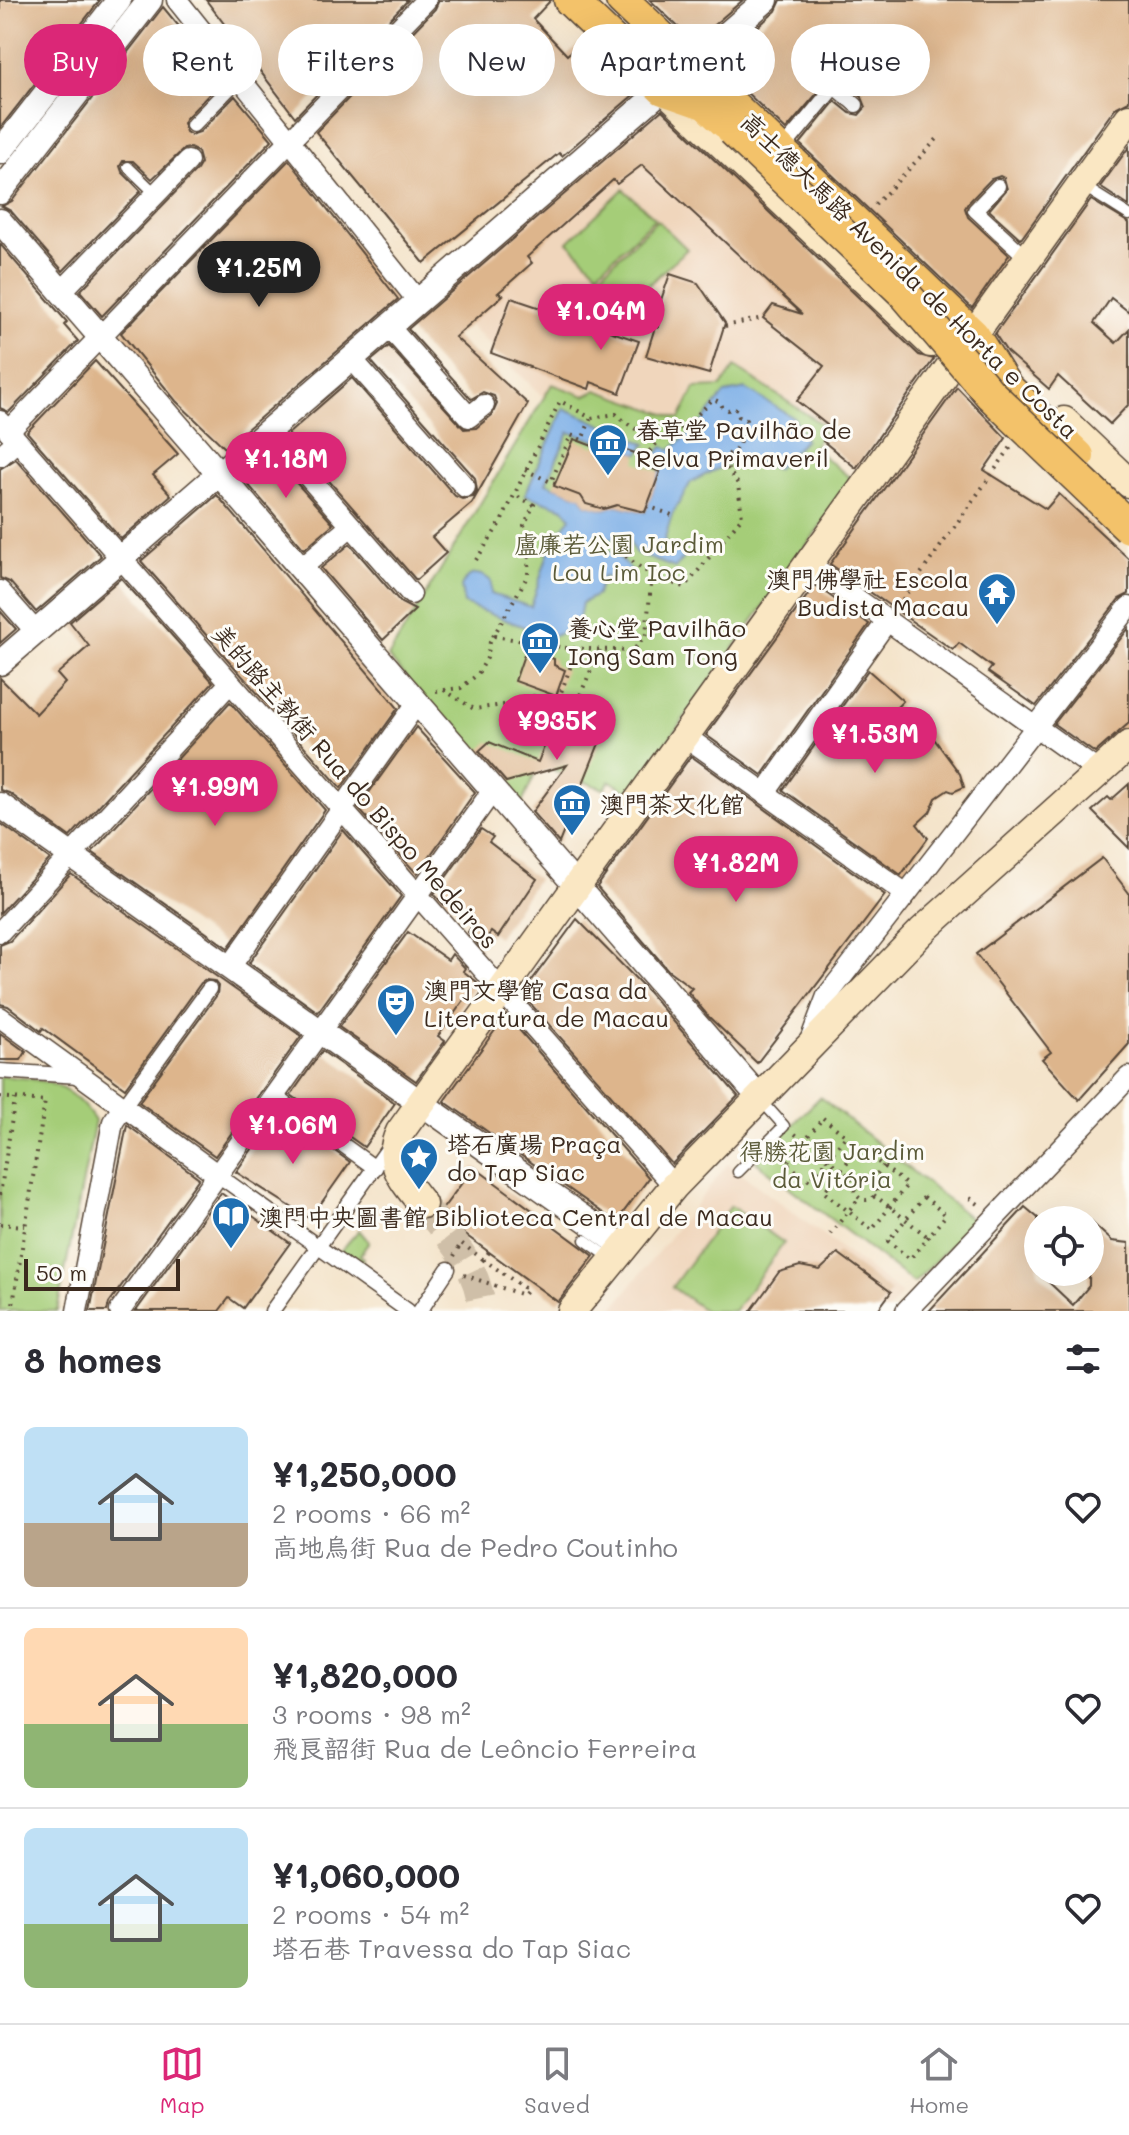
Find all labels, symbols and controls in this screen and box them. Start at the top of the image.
chip: Buy [24,24,127,96]
chip: Rent [143,24,262,96]
chip: Filters [278,24,423,96]
chip: New [439,24,555,96]
chip: Apartment [571,24,775,96]
chip: House [791,24,930,96]
street label: 高士德大馬路 Avenida de Horta e Costa [735,105,1085,445]
pin: ¥1.25M [194,241,324,309]
text: ¥1.25M [215,250,303,284]
pin: ¥1.04M [536,284,666,352]
text: ¥1.04M [556,293,646,327]
place label: 春草堂 Pavilhão de Relva Primaveril [636,414,852,473]
museum icon: 春草堂 Pavilhão de Relva Primaveril [587,422,629,477]
pin: ¥1.18M [221,432,351,500]
text: ¥1.18M [243,441,329,475]
park label: 盧廉若公園 Jardim Lou Lim Ioc [514,528,724,587]
place label: 澳門佛學社 Escola Budista Macau [767,563,969,622]
temple icon: 澳門佛學社 Escola Budista Macau [976,571,1018,626]
place label: 養心堂 Pavilhão Iong Sam Tong [568,612,746,671]
street label: 美的路主教街 Rua do Bispo Medeiros [207,617,505,955]
museum icon: 養心堂 Pavilhão Iong Sam Tong [519,620,561,675]
pin: ¥935K [501,694,613,762]
text: ¥935K [517,703,597,737]
pin: ¥1.53M [810,707,940,775]
text: ¥1.53M [831,716,919,750]
pin: ¥1.99M [150,760,280,828]
text: ¥1.99M [171,769,259,803]
museum icon: 澳門茶文化館 [551,782,593,837]
place label: 澳門茶文化館 [600,788,744,819]
pin: ¥1.82M [671,836,801,904]
text: ¥1.82M [692,845,780,879]
place label: 澳門文學館 Casa da Literatura de Macau [424,974,669,1033]
theatre icon: 澳門文學館 Casa da Literatura de Macau [375,982,417,1037]
pin: ¥1.06M [228,1098,358,1166]
text: ¥1.06M [248,1107,338,1141]
place label: 塔石廣場 Praça do Tap Siac [447,1128,621,1187]
park label: 得勝花園 Jardim da Vitória [739,1135,925,1194]
place icon: 塔石廣場 Praça do Tap Siac [398,1136,440,1191]
library icon: 澳門中央圖書館 Biblioteca Central de Macau [210,1195,252,1250]
place label: 澳門中央圖書館 Biblioteca Central de Macau [259,1201,773,1232]
map controls [1024,1206,1104,1286]
button: locate [1024,1206,1104,1286]
scale bar [24,1255,180,1291]
text: 50 m [36,1258,87,1287]
text: 8 homes [24,1337,162,1382]
icon: filters [1061,1337,1105,1381]
text: ¥1,250,000 [272,1451,457,1496]
icon: home [88,1459,184,1555]
icon: heart [1061,1485,1105,1529]
text: 2 rooms · 66 m² [272,1496,470,1530]
text: 高地烏街 Rua de Pedro Coutinho [272,1530,678,1564]
text: ¥1,820,000 [272,1652,458,1697]
icon: home [88,1660,184,1756]
icon: heart [1061,1686,1105,1730]
text: 3 rooms · 98 m² [272,1697,471,1731]
text: 飛良韶街 Rua de Leôncio Ferreira [272,1731,697,1765]
text: ¥1,060,000 [272,1852,460,1897]
icon: home [88,1860,184,1956]
icon: heart [1061,1886,1105,1930]
text: 2 rooms · 54 m² [272,1897,469,1931]
text: 塔石巷 Travessa do Tap Siac [272,1931,631,1965]
tab: Map [160,2042,205,2119]
tab: Saved [524,2042,590,2119]
tab: Home [909,2042,969,2119]

